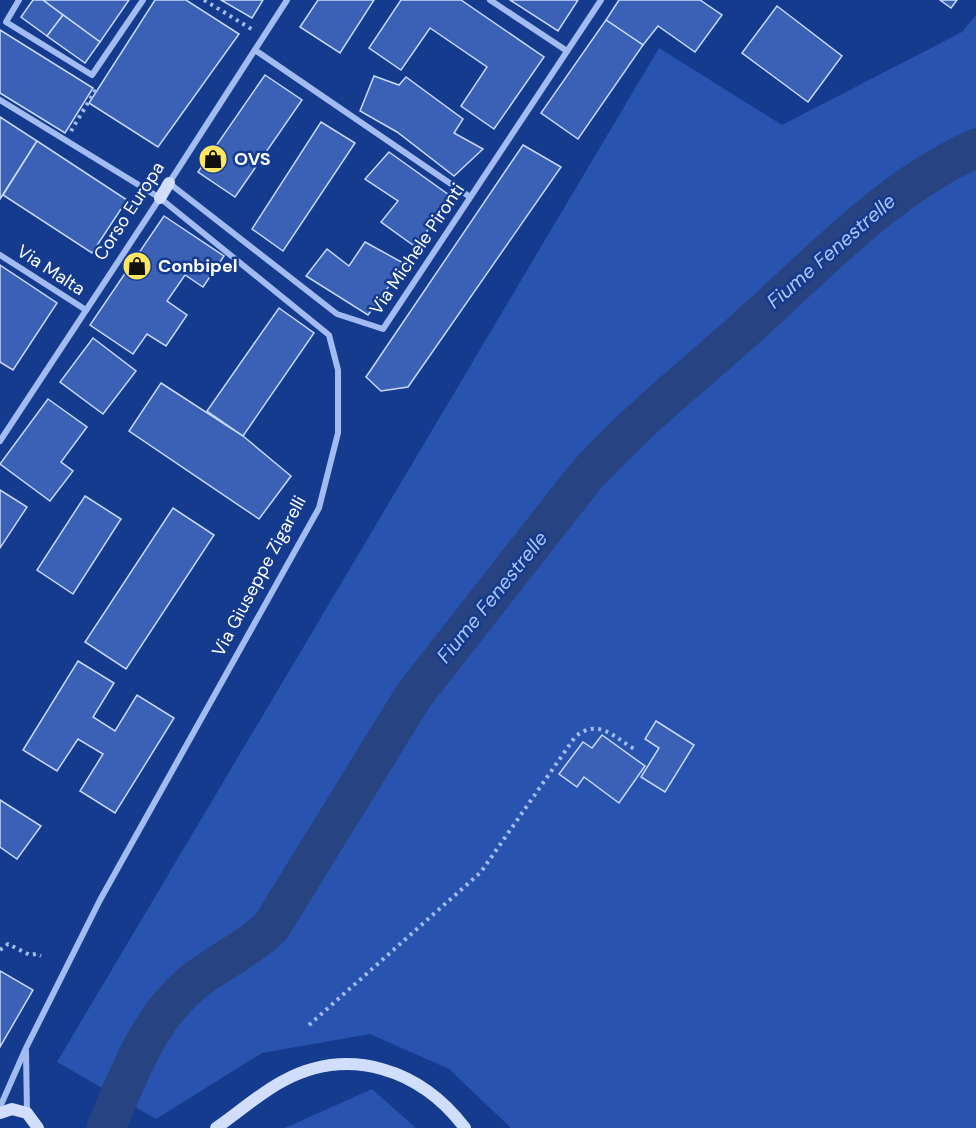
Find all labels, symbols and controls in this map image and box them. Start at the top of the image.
shop icon: OVS [197,143,229,175]
place label: OVS [234,147,271,171]
street label: Corso Europa [88,157,170,265]
street label: Via Michele Pironti [364,179,470,319]
water label: Fiume Fenestrelle [761,188,901,314]
street label: Via Malta [12,239,90,301]
shop icon: Conbipel [121,250,153,282]
place label: Conbipel [158,254,238,278]
street label: Via Giuseppe Zigarelli [206,491,312,661]
water label: Fiume Fenestrelle [431,526,553,668]

